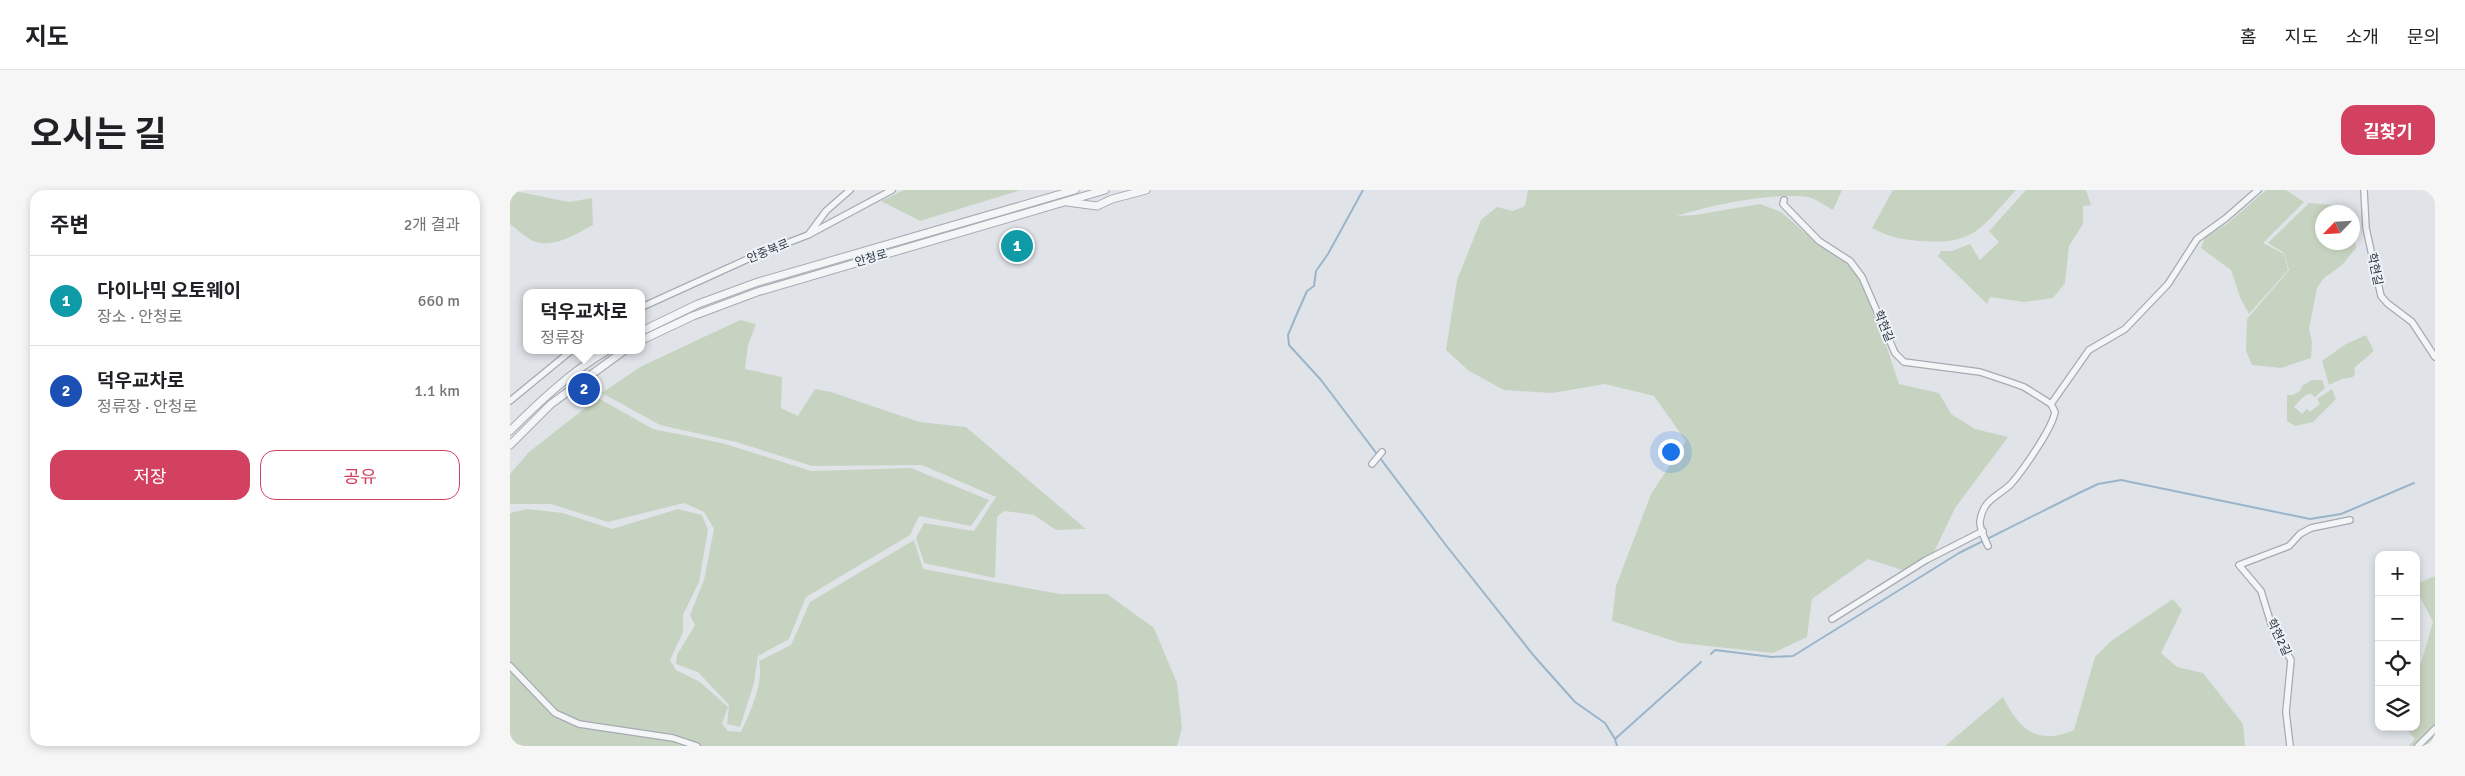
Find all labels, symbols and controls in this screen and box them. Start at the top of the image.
text: 지도 [25,22,69,52]
text: 홈 [2240,26,2257,48]
text: 지도 [2285,26,2318,48]
text: 소개 [2346,26,2379,48]
text: 문의 [2407,26,2440,48]
button: 길찾기 [2341,105,2435,155]
text: 오시는 길 [30,113,167,156]
north arrow [2315,205,2360,250]
text: 주변 [50,212,89,238]
text: 2개 결과 [404,215,460,235]
pin: 1 [1001,227,1033,265]
street label: 안중북로 [745,236,791,267]
street label: 안청로 [853,247,889,270]
street label: 학현길 [2364,251,2385,287]
text: 다이나믹 오토웨이 [97,279,241,303]
popup [523,289,645,354]
text: 1 [62,291,70,311]
text: 660 m [418,291,460,311]
text: 덕우교차로 [540,300,628,324]
text: 장소 · 안청로 [97,307,183,327]
street label: 학현길 [1870,308,1897,344]
text: 정류장 [540,328,584,348]
text: 덕우교차로 [97,369,184,393]
pin: 2 [568,370,600,408]
text: 2 [62,381,70,401]
text: 1.1 km [414,381,460,401]
text: 정류장 · 안청로 [97,397,197,417]
your location [1658,439,1684,465]
button: 저장 [50,450,250,500]
button: 공유 [260,450,460,500]
map controls [2375,551,2420,731]
button: + [2375,551,2420,596]
button: − [2375,596,2420,641]
street label: 학현2길 [2263,616,2294,658]
button: locate [2375,641,2420,686]
button: layers [2375,686,2420,731]

